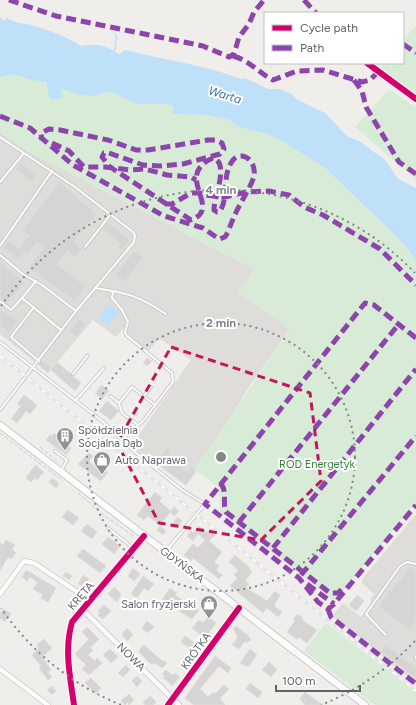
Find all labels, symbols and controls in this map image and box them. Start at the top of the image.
legend [264,12,404,64]
text: Cycle path [300,21,358,35]
text: Path [300,41,324,55]
water label: Warta [207,83,243,107]
text: 4 min [206,183,237,197]
text: 2 min [206,316,236,330]
place label: Spółdzielnia Socjalna Dąb [78,424,142,450]
building icon: Spółdzielnia Socjalna Dąb [55,426,75,451]
shop icon: Auto Naprawa [92,450,112,475]
centre of rings [214,450,228,464]
place label: Auto Naprawa [115,454,186,467]
park label: ROD Energetyk [279,458,356,471]
street label: GDYŃSKA [157,544,207,586]
street label: KRĘTA [65,579,97,613]
shop icon: Salon fryzjerski [199,594,219,619]
place label: Salon fryzjerski [121,598,196,611]
street label: KRÓTKA [178,629,214,672]
street label: NOWA [114,640,148,674]
scale bar [276,667,360,693]
text: 100 m [282,674,316,688]

